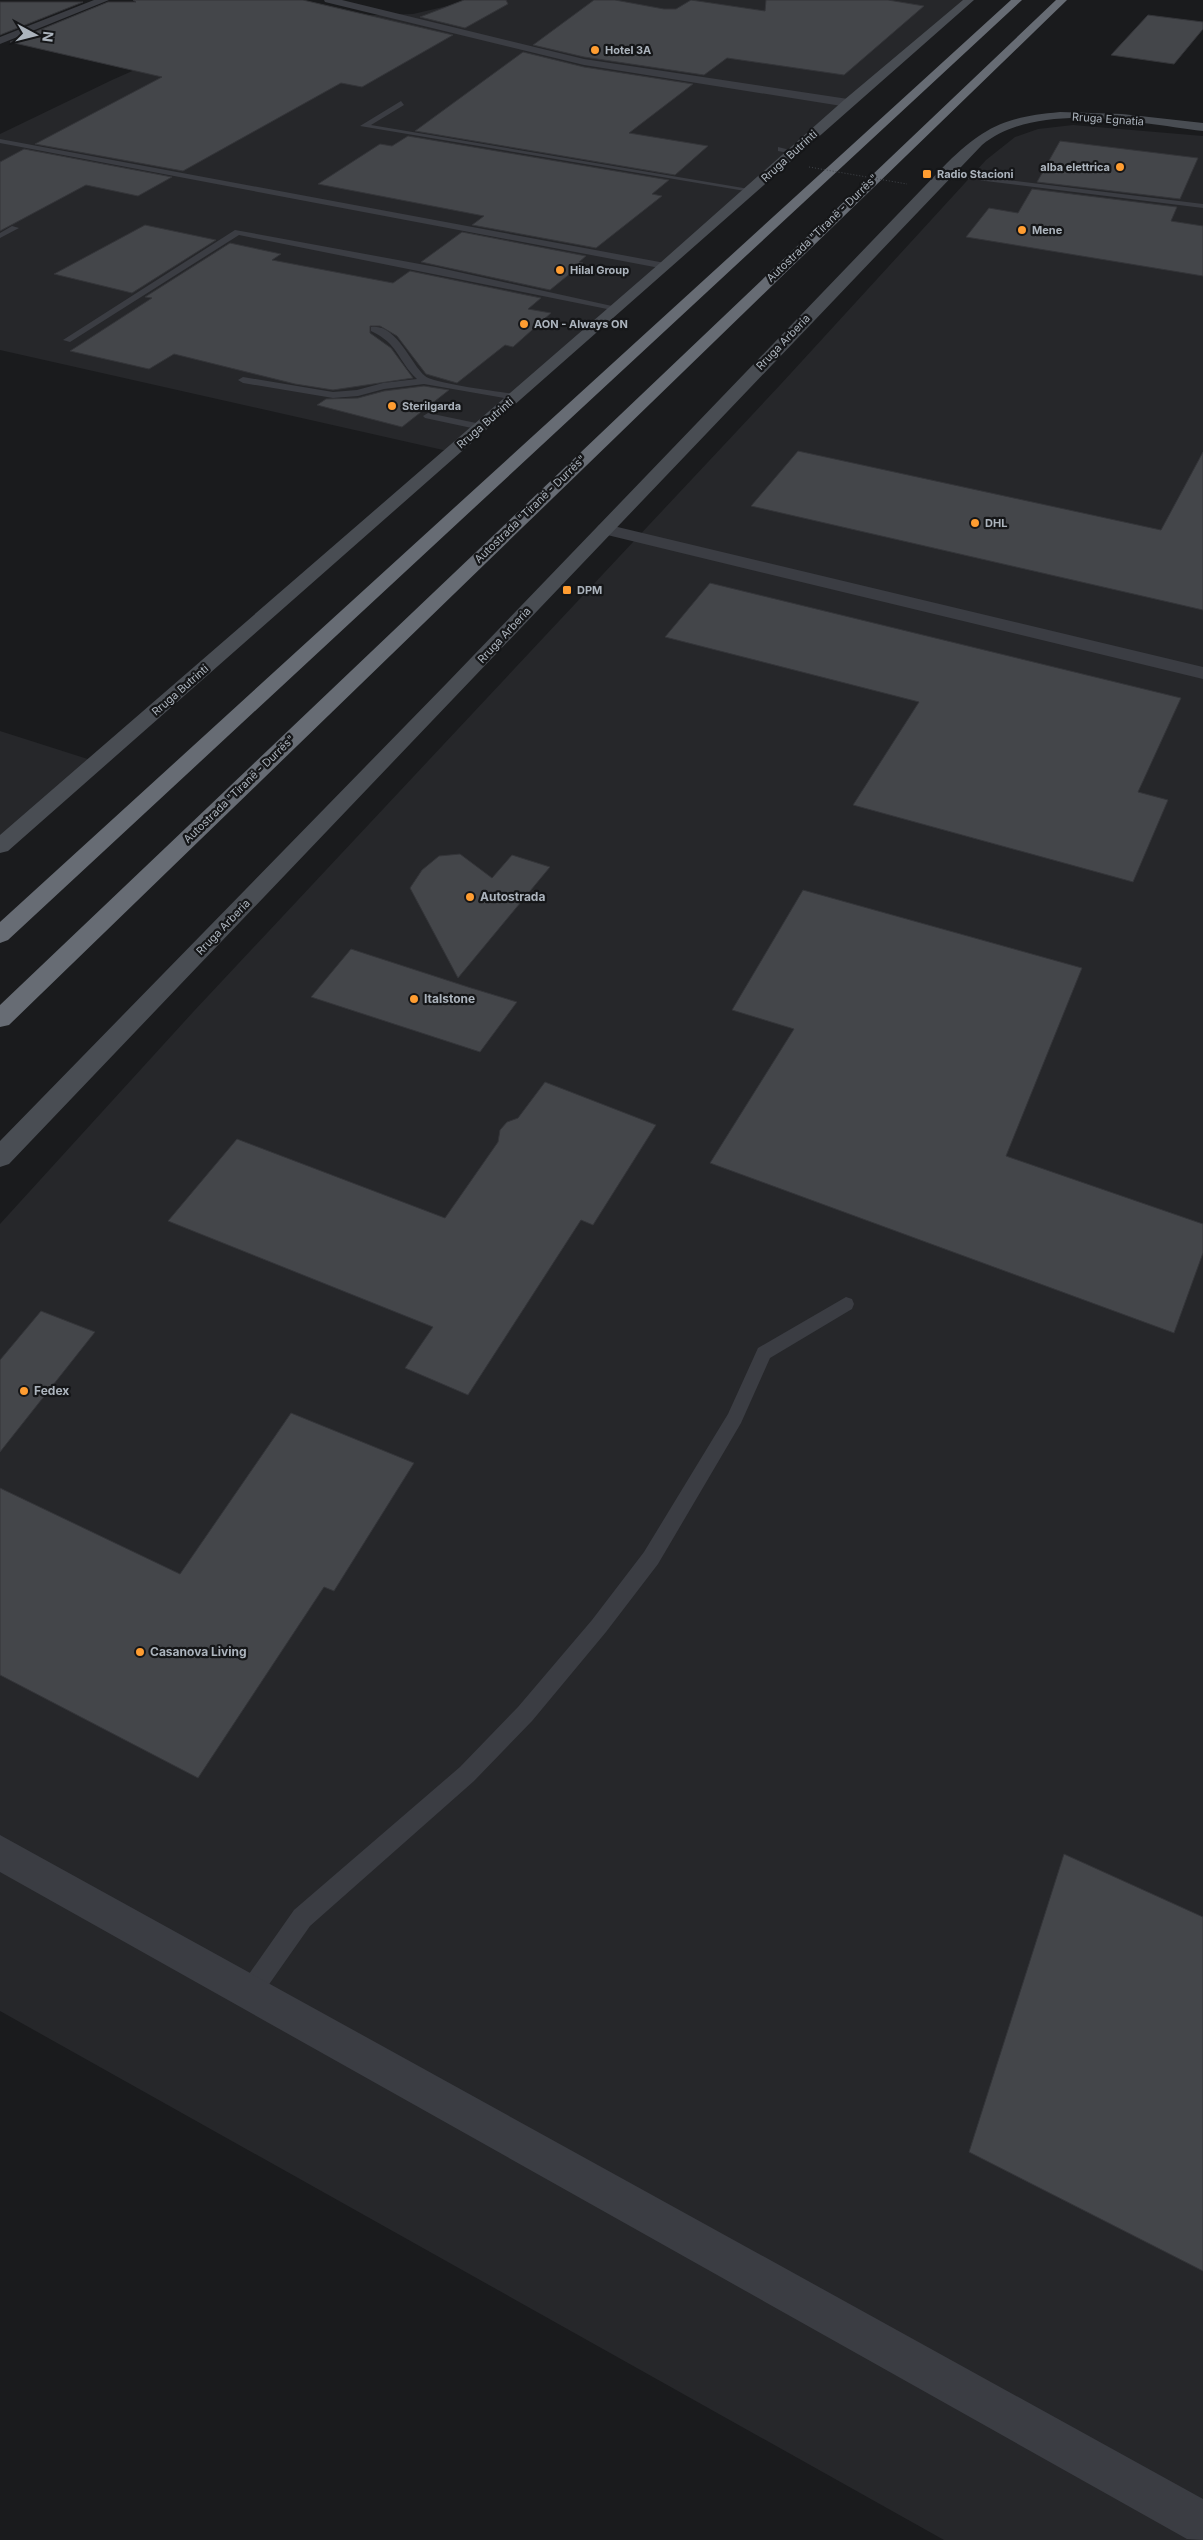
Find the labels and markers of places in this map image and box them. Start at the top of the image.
place label: Hotel 3A [605,43,651,57]
marker: Hotel 3A [589,44,601,56]
place label: alba elettrica [1040,160,1110,174]
marker: alba elettrica [1114,161,1126,173]
place label: Radio Stacioni [937,167,1014,181]
marker: Radio Stacioni [921,168,933,180]
place label: Mene [1032,223,1063,237]
marker: Mene [1016,224,1028,236]
place label: Hilal Group [570,263,629,277]
marker: Hilal Group [554,264,566,276]
place label: AON - Always ON [534,317,628,331]
marker: AON - Always ON [518,318,530,330]
place label: Sterilgarda [402,399,461,413]
marker: Sterilgarda [386,400,398,412]
place label: DHL [985,516,1007,530]
marker: DHL [969,517,981,529]
place label: DPM [577,583,602,597]
marker: DPM [561,584,573,596]
place label: Autostrada [480,889,545,904]
marker: Autostrada [464,891,476,903]
place label: Italstone [424,991,475,1006]
marker: Italstone [408,993,420,1005]
place label: Fedex [34,1383,69,1398]
marker: Fedex [18,1385,30,1397]
place label: Casanova Living [150,1644,247,1659]
marker: Casanova Living [134,1646,146,1658]

